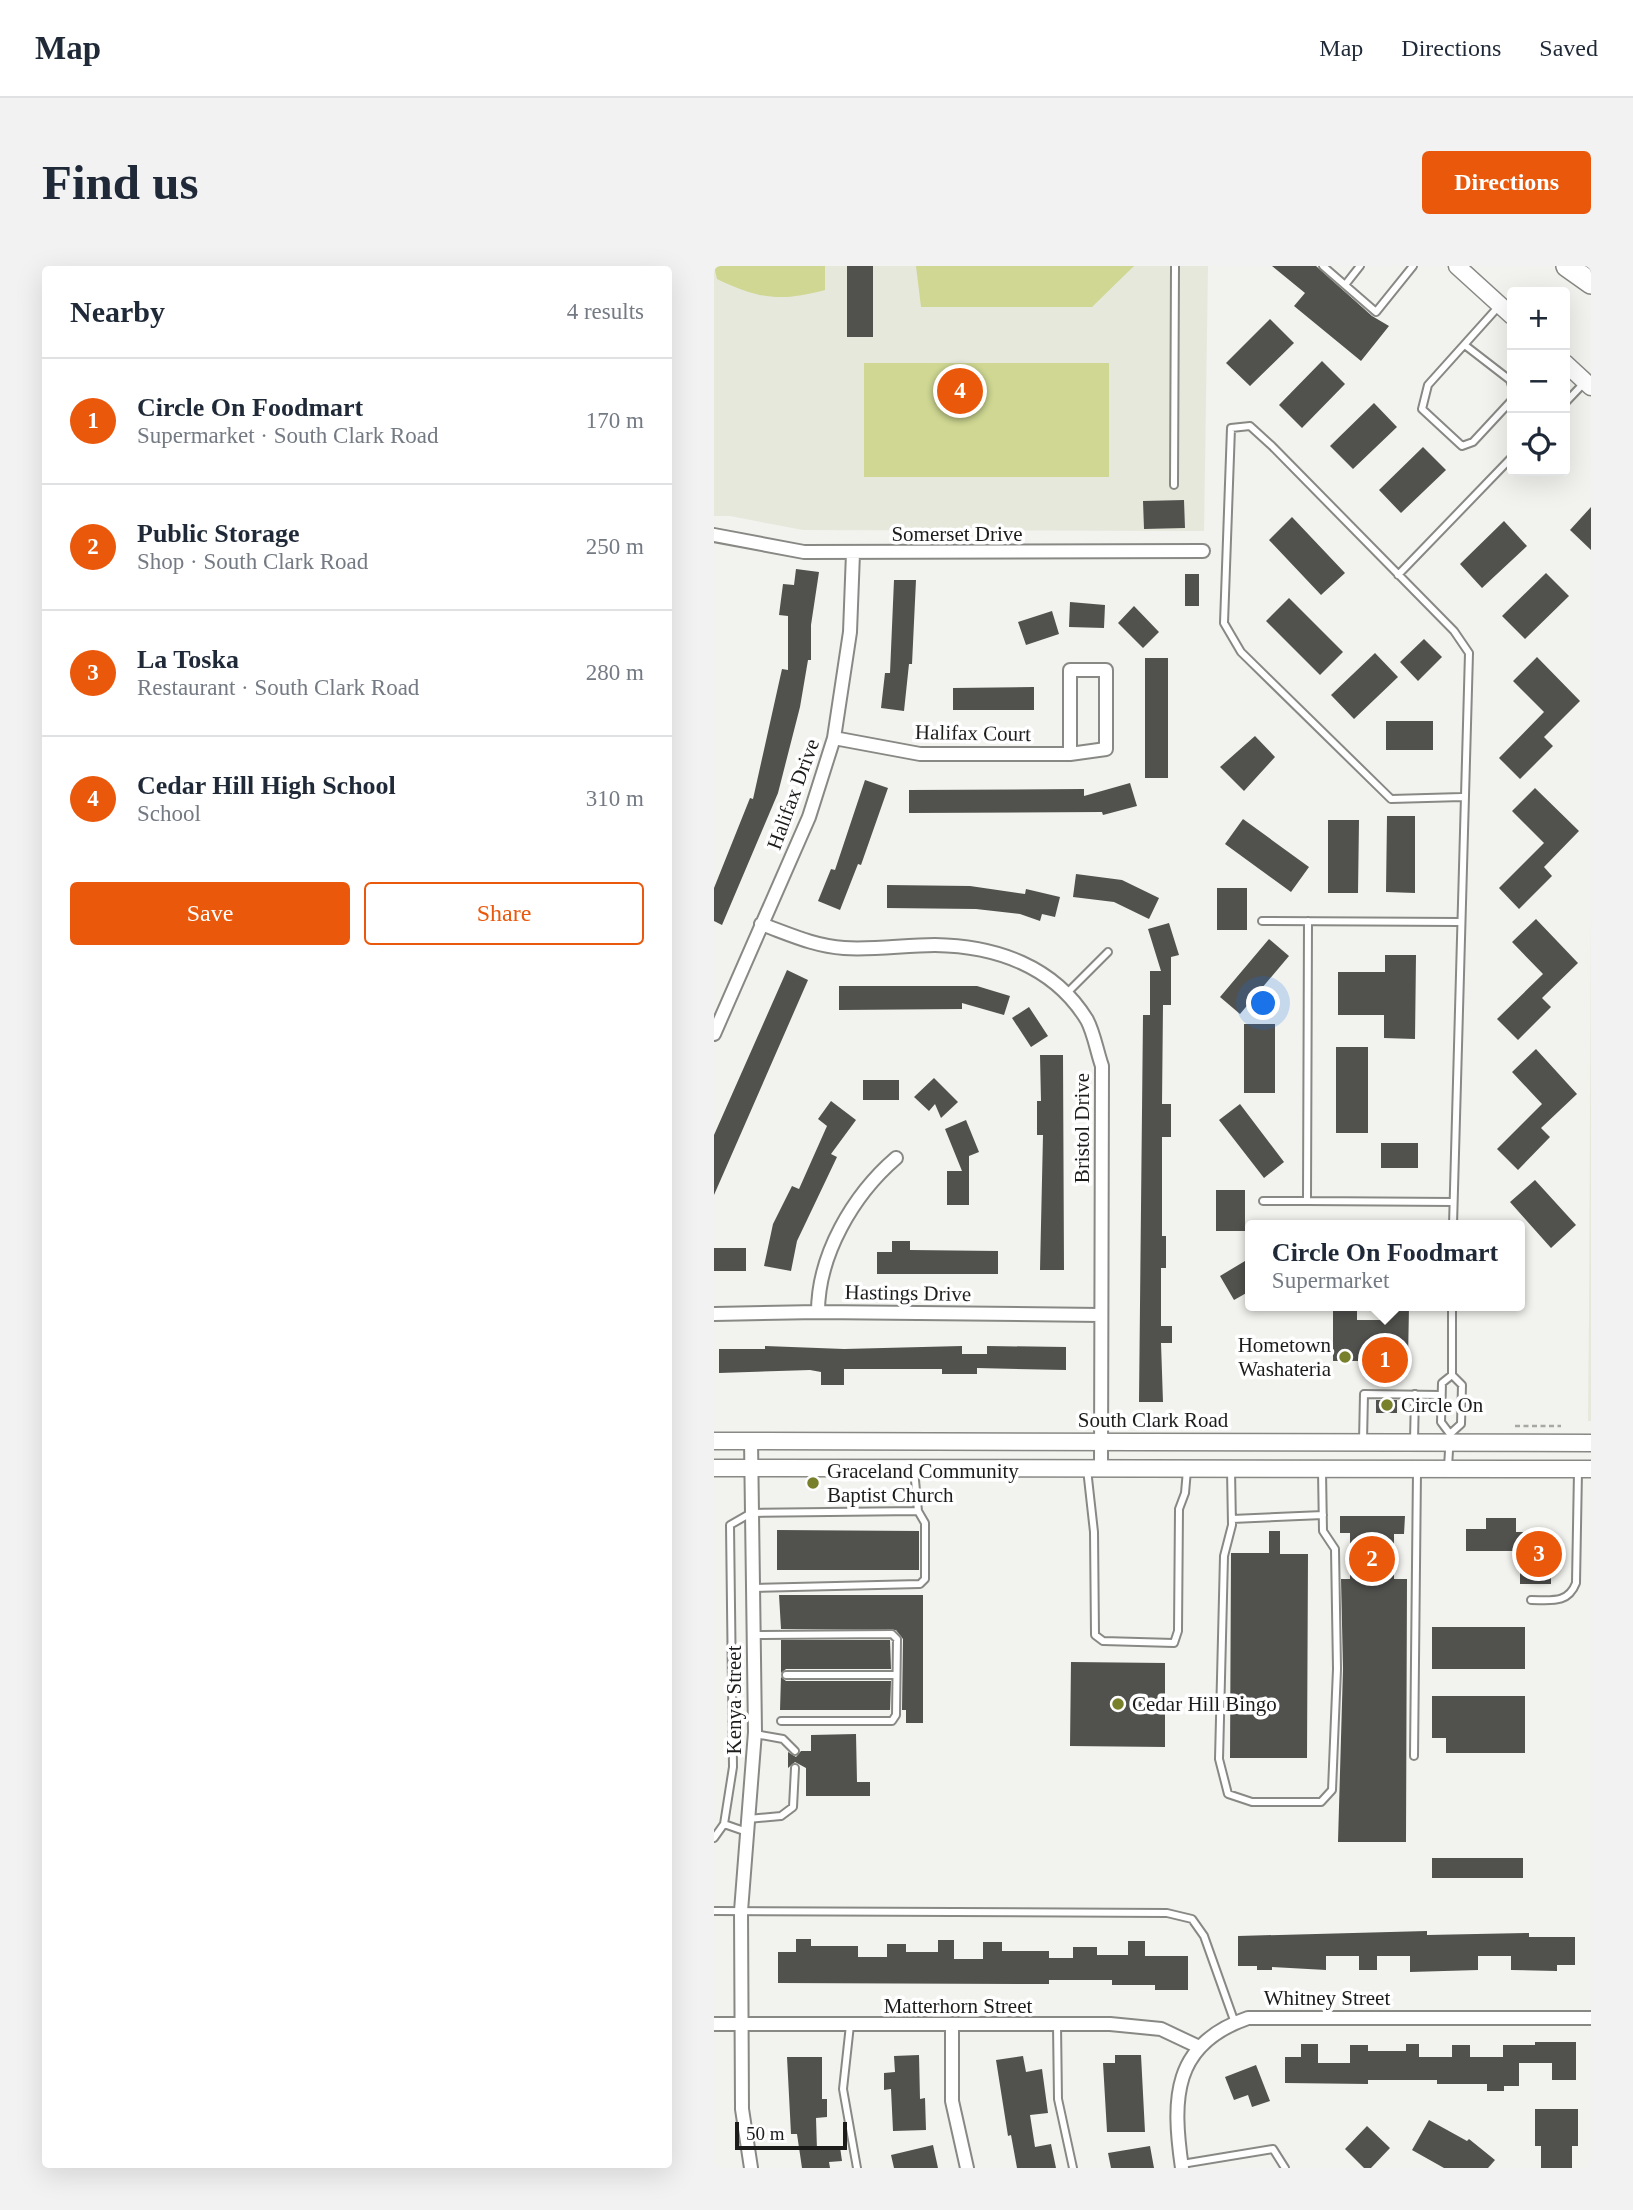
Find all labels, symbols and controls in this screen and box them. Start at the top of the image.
text: Map [35,30,101,66]
text: Map [1319,35,1363,61]
text: Directions [1401,35,1501,61]
text: Saved [1539,35,1598,61]
button: Directions [1422,151,1591,214]
text: Find us [42,155,199,210]
map controls [1507,287,1570,476]
button: + [1507,287,1570,350]
text: Nearby [70,295,165,328]
text: 4 results [567,299,644,324]
button: − [1507,350,1570,413]
pin: 4 [937,365,983,417]
text: Circle On Foodmart [137,393,363,422]
text: 1 [87,408,99,433]
text: 170 m [586,408,644,433]
button: locate [1507,413,1570,476]
text: Supermarket · South Clark Road [137,423,439,448]
text: Public Storage [137,519,300,548]
street label: Somerset Drive [891,522,1023,546]
text: 2 [87,534,99,559]
text: 250 m [586,534,644,559]
text: Shop · South Clark Road [137,549,368,574]
text: La Toska [137,645,239,674]
text: 3 [87,660,99,685]
text: 280 m [586,660,644,685]
text: Restaurant · South Clark Road [137,675,419,700]
street label: Halifax Court [915,720,1031,746]
street label: Halifax Drive [762,735,824,853]
text: Cedar Hill High School [137,771,396,800]
text: 4 [87,786,99,811]
text: 310 m [586,786,644,811]
text: School [137,801,201,826]
button: Save [70,882,350,945]
button: Share [364,882,644,945]
your location [1246,986,1280,1020]
street label: Bristol Drive [1070,1073,1094,1183]
popup [1245,1220,1525,1311]
text: Circle On Foodmart [1272,1238,1498,1267]
text: Supermarket [1272,1268,1389,1293]
street label: Hastings Drive [845,1280,971,1306]
place label: Hometown Washateria [1238,1333,1332,1381]
pin: 1 [1362,1334,1408,1386]
marker: Hometown Washateria [1337,1349,1353,1365]
place label: Circle On [1401,1393,1484,1417]
marker: Circle On [1379,1397,1395,1413]
street label: South Clark Road [1078,1408,1229,1432]
place label: Graceland Community Baptist Church [827,1459,1019,1507]
marker: Graceland Community Baptist Church [805,1475,821,1491]
pin: 3 [1516,1528,1562,1580]
pin: 2 [1349,1533,1395,1585]
street label: Kenya Street [722,1645,746,1755]
place label: Cedar Hill Bingo [1132,1692,1277,1716]
marker: Cedar Hill Bingo [1110,1696,1126,1712]
street label: Whitney Street [1264,1986,1390,2010]
street label: Matterhorn Street [884,1994,1033,2018]
scale bar [735,2119,847,2151]
text: 50 m [746,2123,785,2144]

